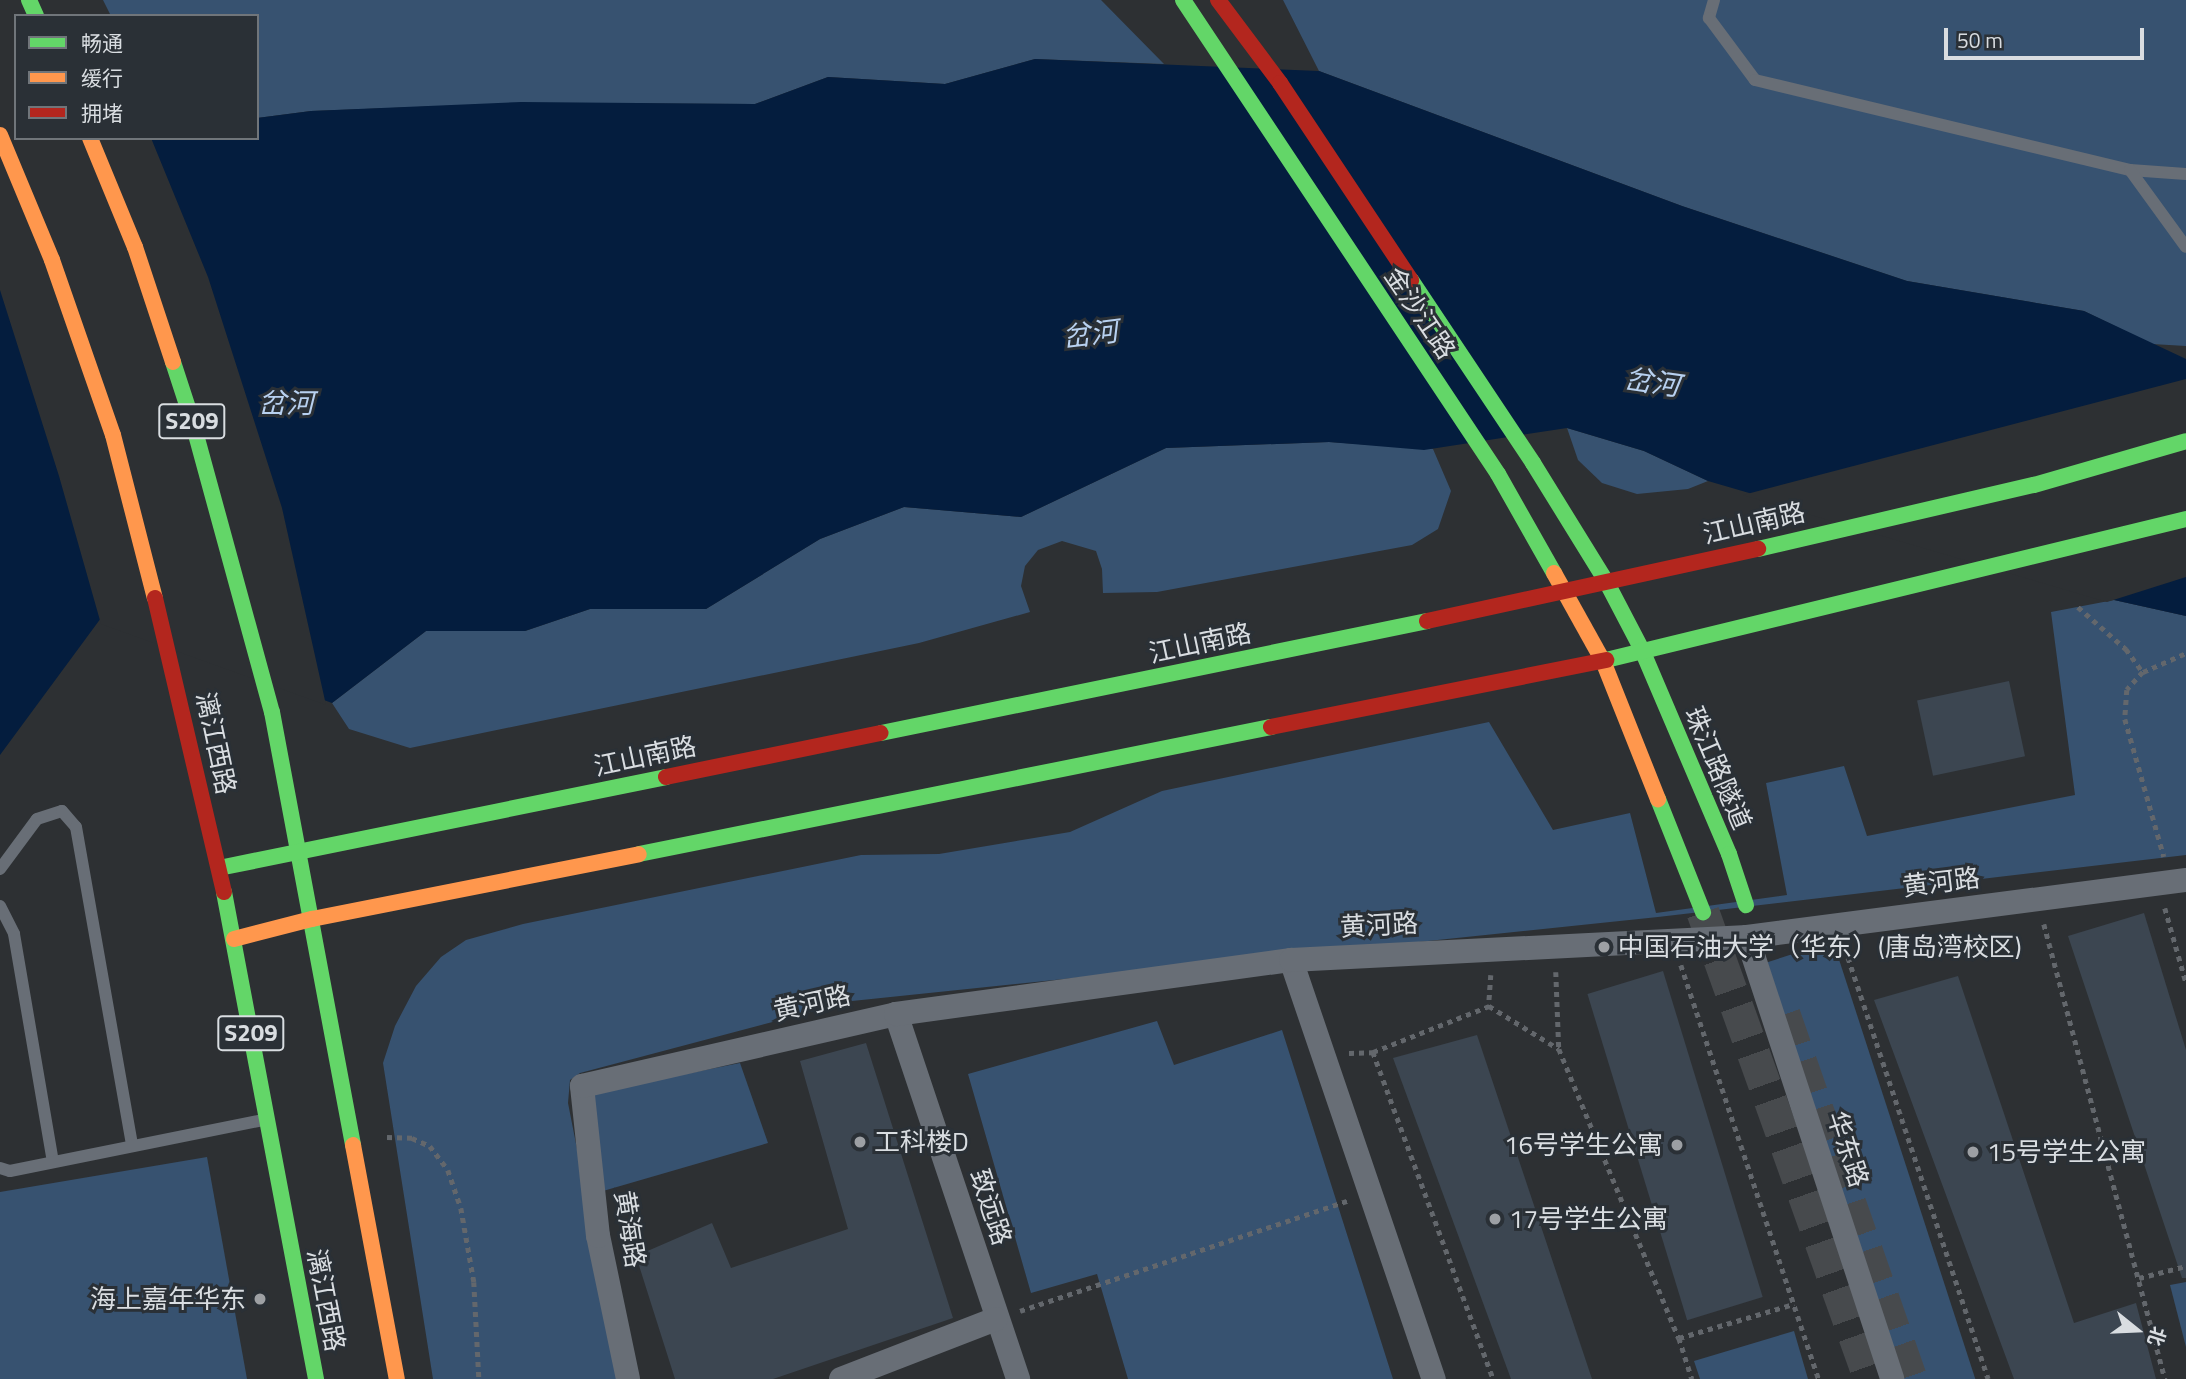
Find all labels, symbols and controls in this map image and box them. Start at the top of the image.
legend [14,14,259,140]
scale bar [1948,14,2148,58]
text: 50 m [1957,24,2003,56]
text: 畅通 [81,27,123,59]
text: 缓行 [81,62,123,94]
text: 拥堵 [81,97,123,129]
street label: 金沙江路 [1378,261,1462,365]
water label: 岔河 [1060,314,1120,354]
water label: 岔河 [1622,361,1682,403]
water label: 岔河 [258,386,314,420]
road number: S209 [157,400,227,442]
street label: 江山南路 [1700,496,1808,550]
street label: 江山南路 [1146,617,1254,669]
street label: 漓江西路 [190,689,242,797]
street label: 珠江路隧道 [1678,702,1758,834]
street label: 江山南路 [591,730,699,782]
street label: 黄河路 [1900,862,1982,902]
street label: 黄河路 [1339,907,1419,943]
place label: 中国石油大学（华东）(唐岛湾校区) [1618,931,2022,963]
marker: 中国石油大学（华东）(唐岛湾校区) [1596,939,1612,955]
street label: 黄河路 [770,979,854,1027]
road number: S209 [216,1013,286,1054]
street label: 华东路 [1821,1107,1875,1191]
place label: 工科楼D [874,1126,969,1158]
place label: 16号学生公寓 [1504,1129,1663,1161]
marker: 工科楼D [852,1134,868,1150]
place label: 15号学生公寓 [1987,1136,2146,1168]
marker: 16号学生公寓 [1669,1137,1685,1153]
marker: 15号学生公寓 [1965,1144,1981,1160]
street label: 致远路 [964,1165,1018,1249]
street label: 黄海路 [608,1188,652,1270]
place label: 17号学生公寓 [1509,1203,1668,1235]
marker: 17号学生公寓 [1487,1211,1503,1227]
street label: 漓江西路 [301,1246,351,1354]
place label: 海上嘉年华东 [90,1283,246,1315]
marker: 海上嘉年华东 [252,1291,268,1307]
north arrow [2102,1295,2172,1365]
text: 北 [2141,1323,2174,1350]

